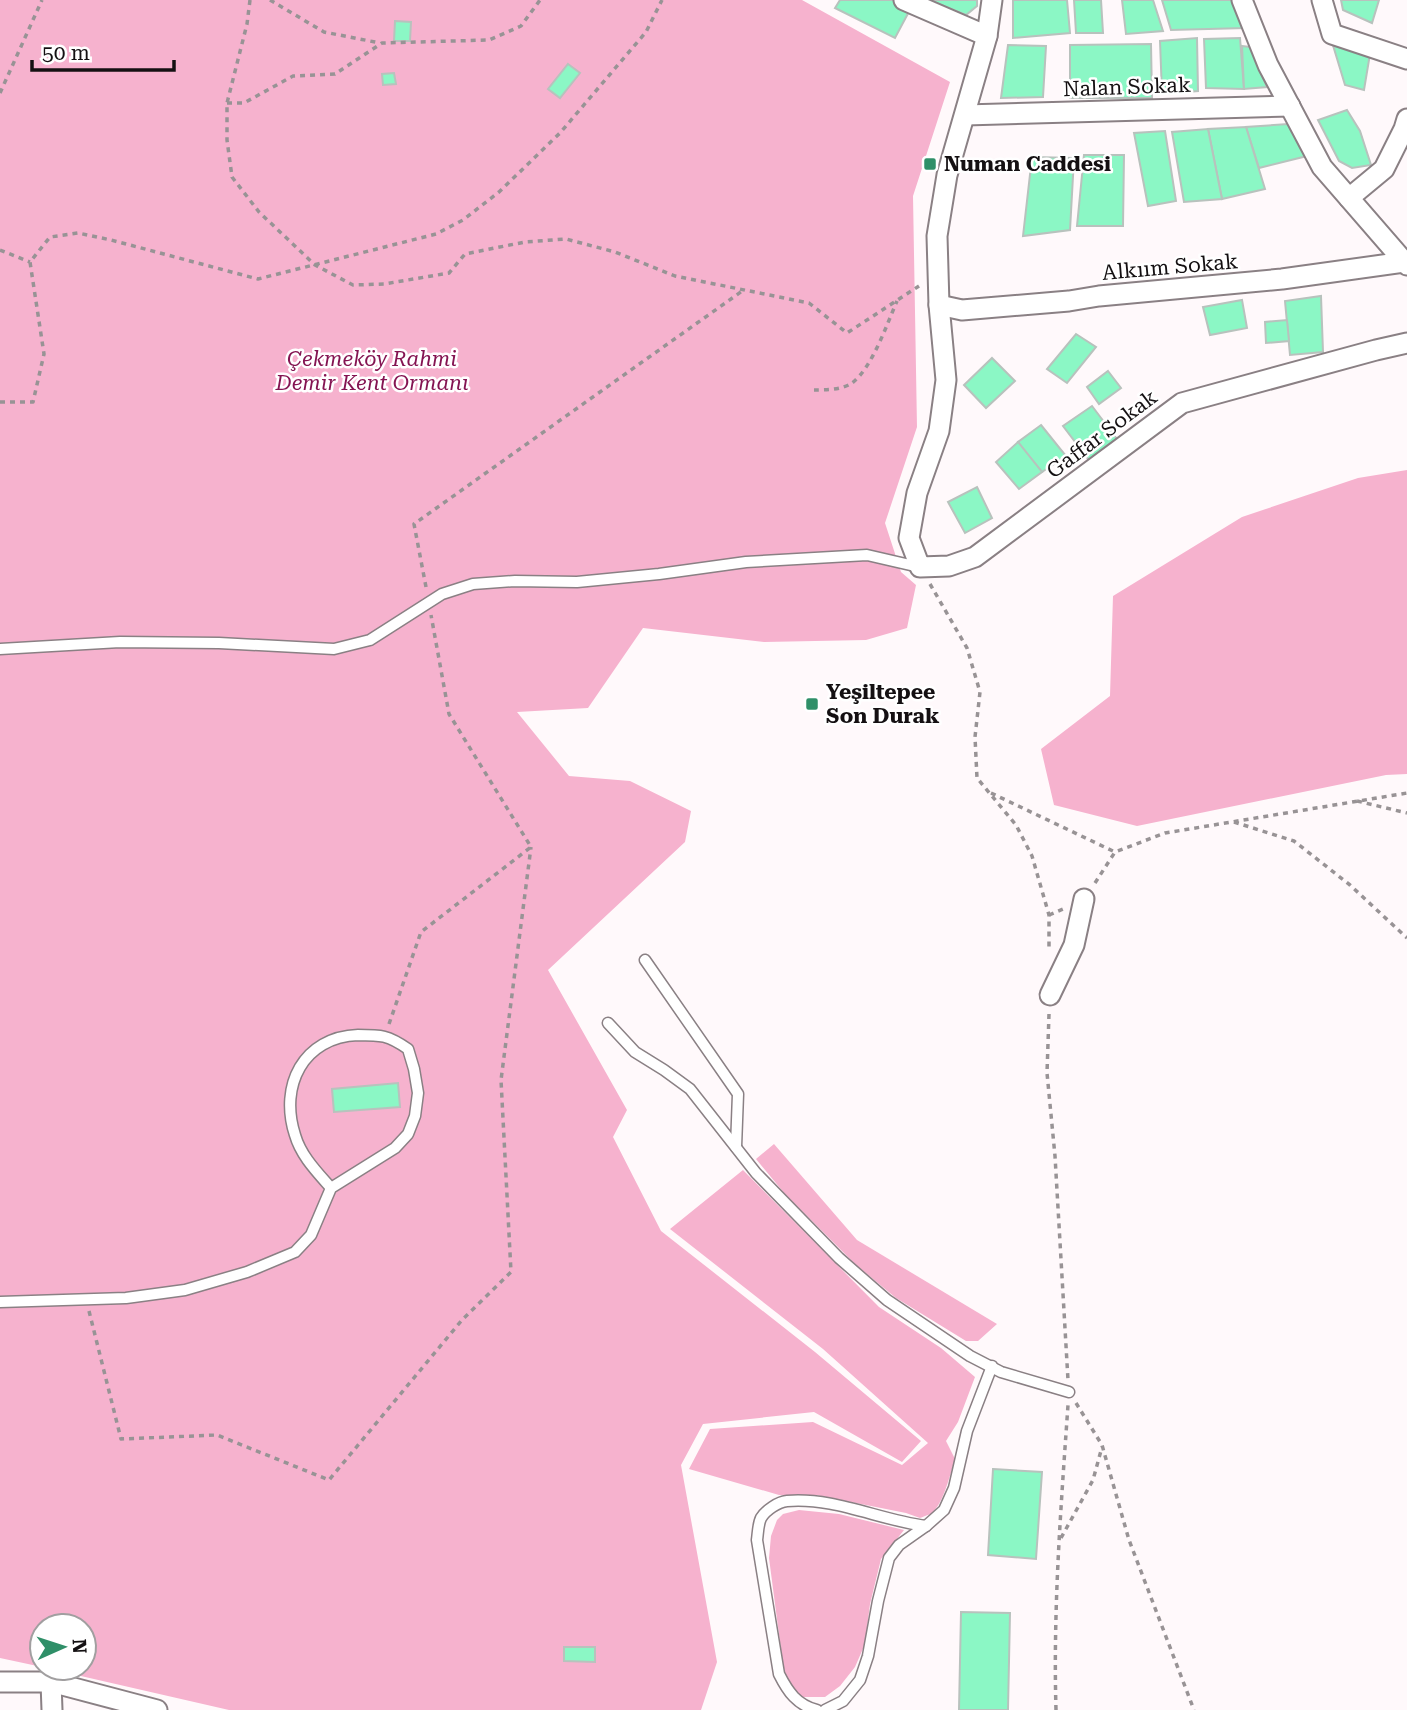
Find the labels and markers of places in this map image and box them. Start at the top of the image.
place label: Numan Caddesi [944,152,1111,176]
marker: Numan Caddesi [922,156,938,172]
place label: Yeşiltepee Son Durak [826,680,940,728]
marker: Yeşiltepee Son Durak [804,696,820,712]

